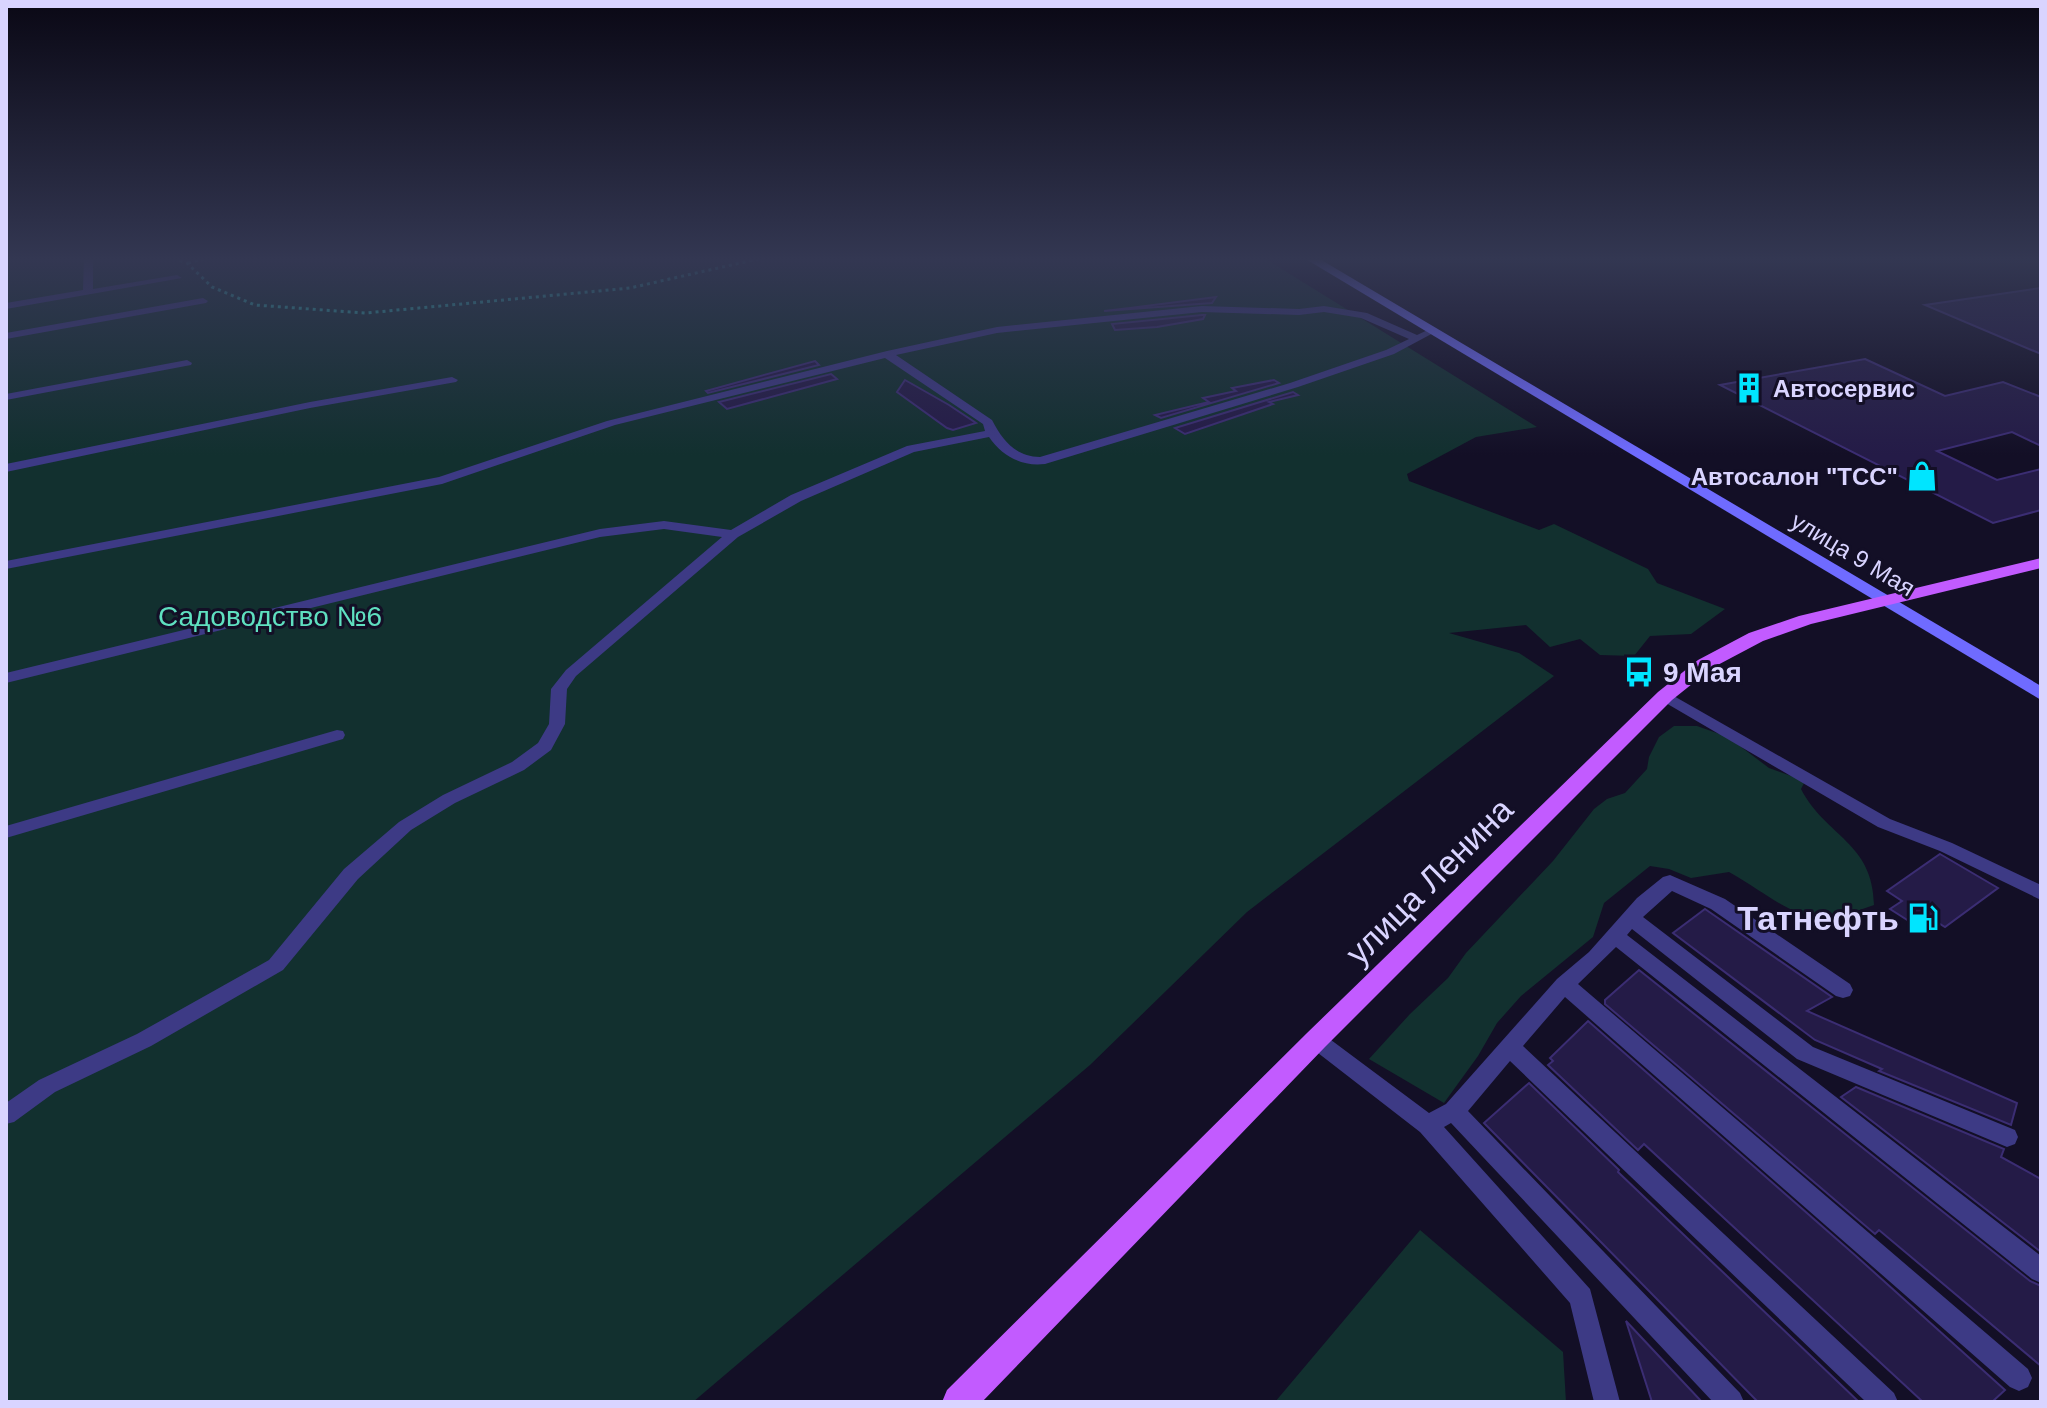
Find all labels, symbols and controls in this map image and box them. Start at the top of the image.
building icon: Автосервис [1732,371,1766,405]
place label: Автосервис [1773,375,1915,402]
shop icon: Автосалон "ТСС" [1905,459,1939,493]
place label: Автосалон "ТСС" [1691,463,1898,490]
street label: улица 9 Мая [1786,507,1920,601]
park label: Садоводство №6 [158,601,382,632]
bus stop icon: 9 Мая [1622,655,1656,689]
place label: 9 Мая [1663,657,1742,688]
street label: улица Ленина [1338,790,1520,972]
place label: Татнефть [1737,899,1899,937]
fuel station icon: Татнефть [1906,901,1940,935]

